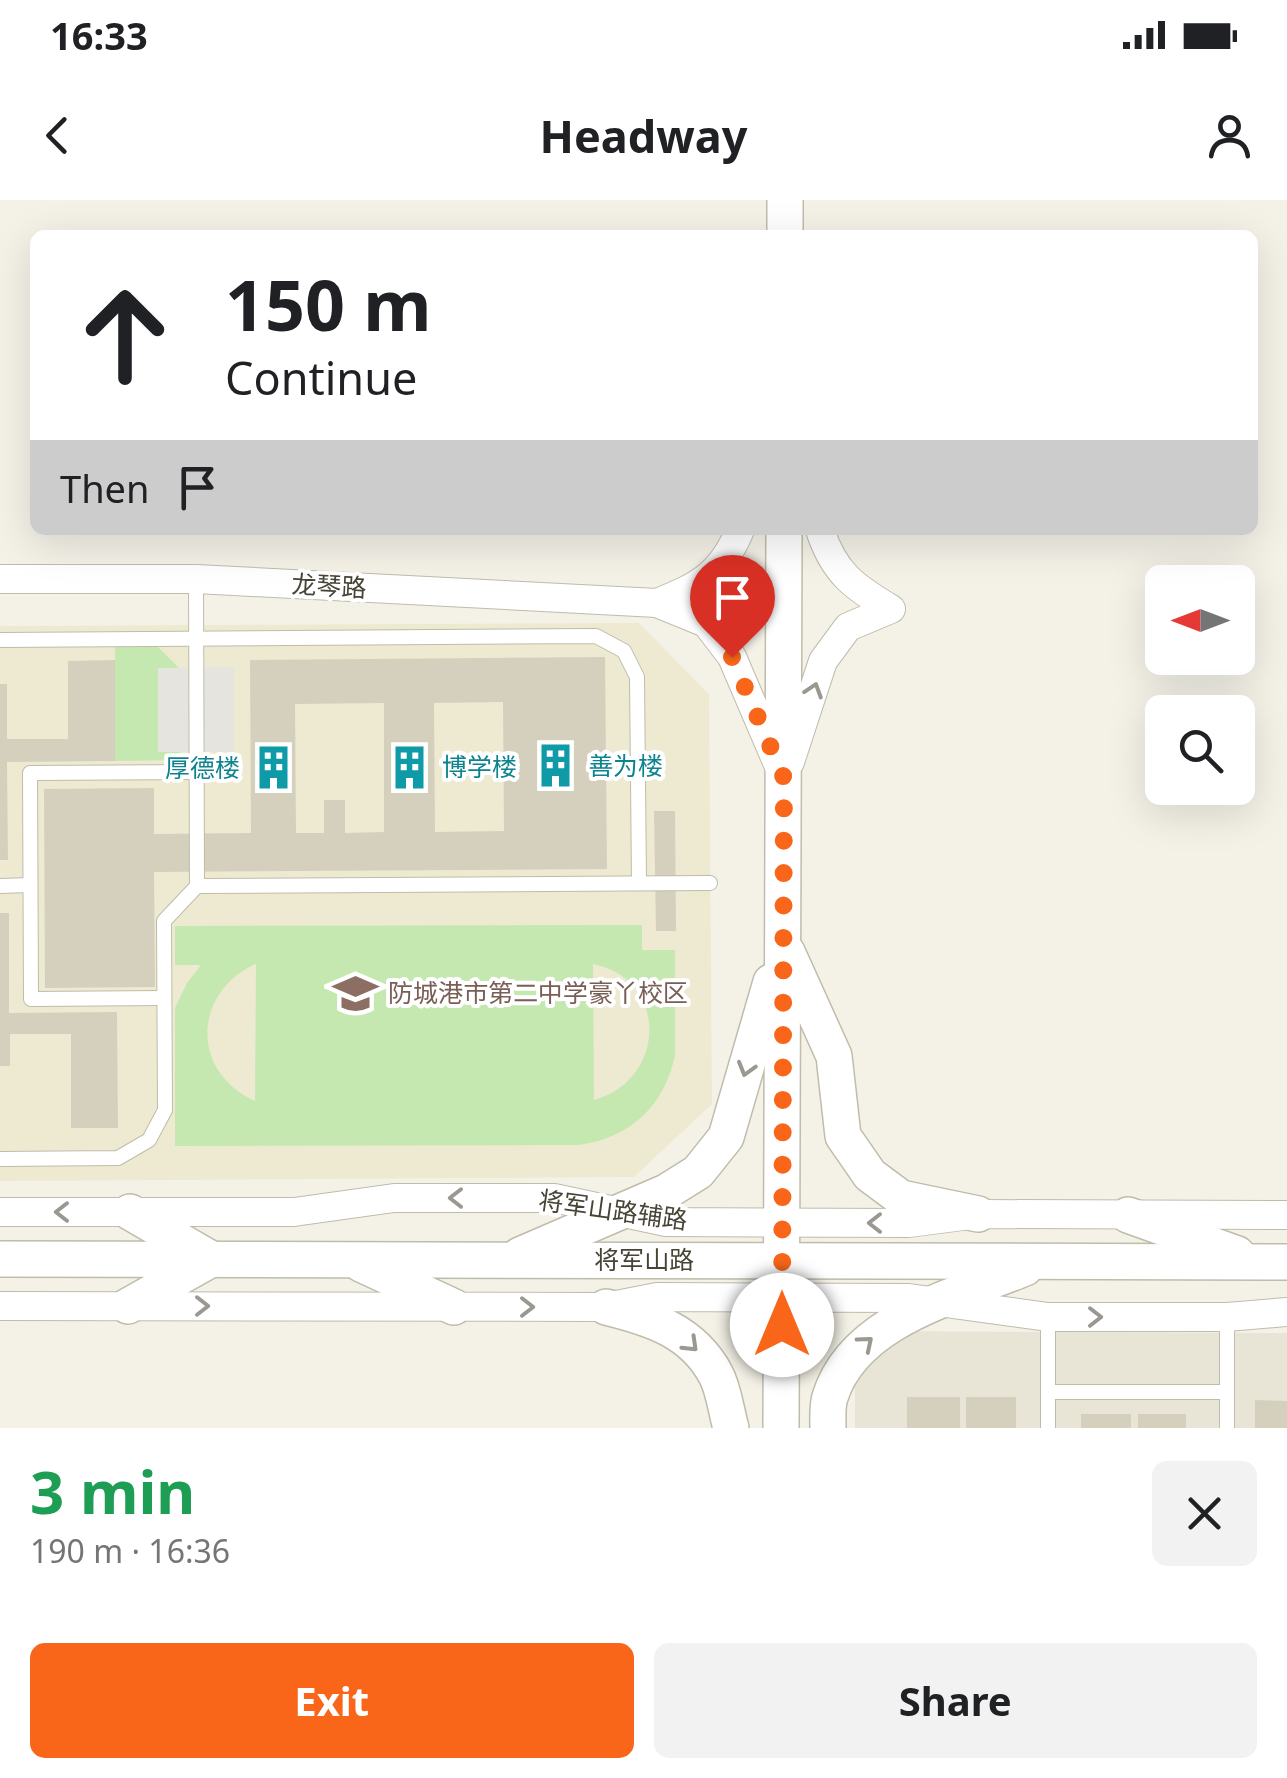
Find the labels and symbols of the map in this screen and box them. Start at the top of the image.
pin [690,555,775,658]
north arrow [1145,565,1255,675]
street label: 龙琴路 [291,566,367,604]
one-way arrow [802,682,823,699]
building icon: 善为楼 [531,742,579,790]
building icon: 博学楼 [385,743,433,791]
building icon: 厚德楼 [249,744,297,792]
place label: 善为楼 [588,748,663,782]
place label: 博学楼 [442,749,517,783]
place label: 厚德楼 [165,750,240,784]
school or university icon: 防城港市第二中学豪丫校区 [331,969,379,1017]
place label: 防城港市第二中学豪丫校区 [388,975,688,1009]
one-way arrow [737,1060,758,1077]
street label: 将军山路辅路 [536,1182,690,1236]
one-way arrow [448,1187,464,1209]
one-way arrow [54,1201,70,1223]
one-way arrow [867,1212,882,1234]
street label: 将军山路 [594,1242,694,1276]
position arrow [730,1273,834,1377]
one-way arrow [196,1295,211,1317]
one-way arrow [520,1296,536,1318]
one-way arrow [1088,1306,1104,1328]
one-way arrow [679,1333,697,1351]
one-way arrow [855,1337,873,1355]

